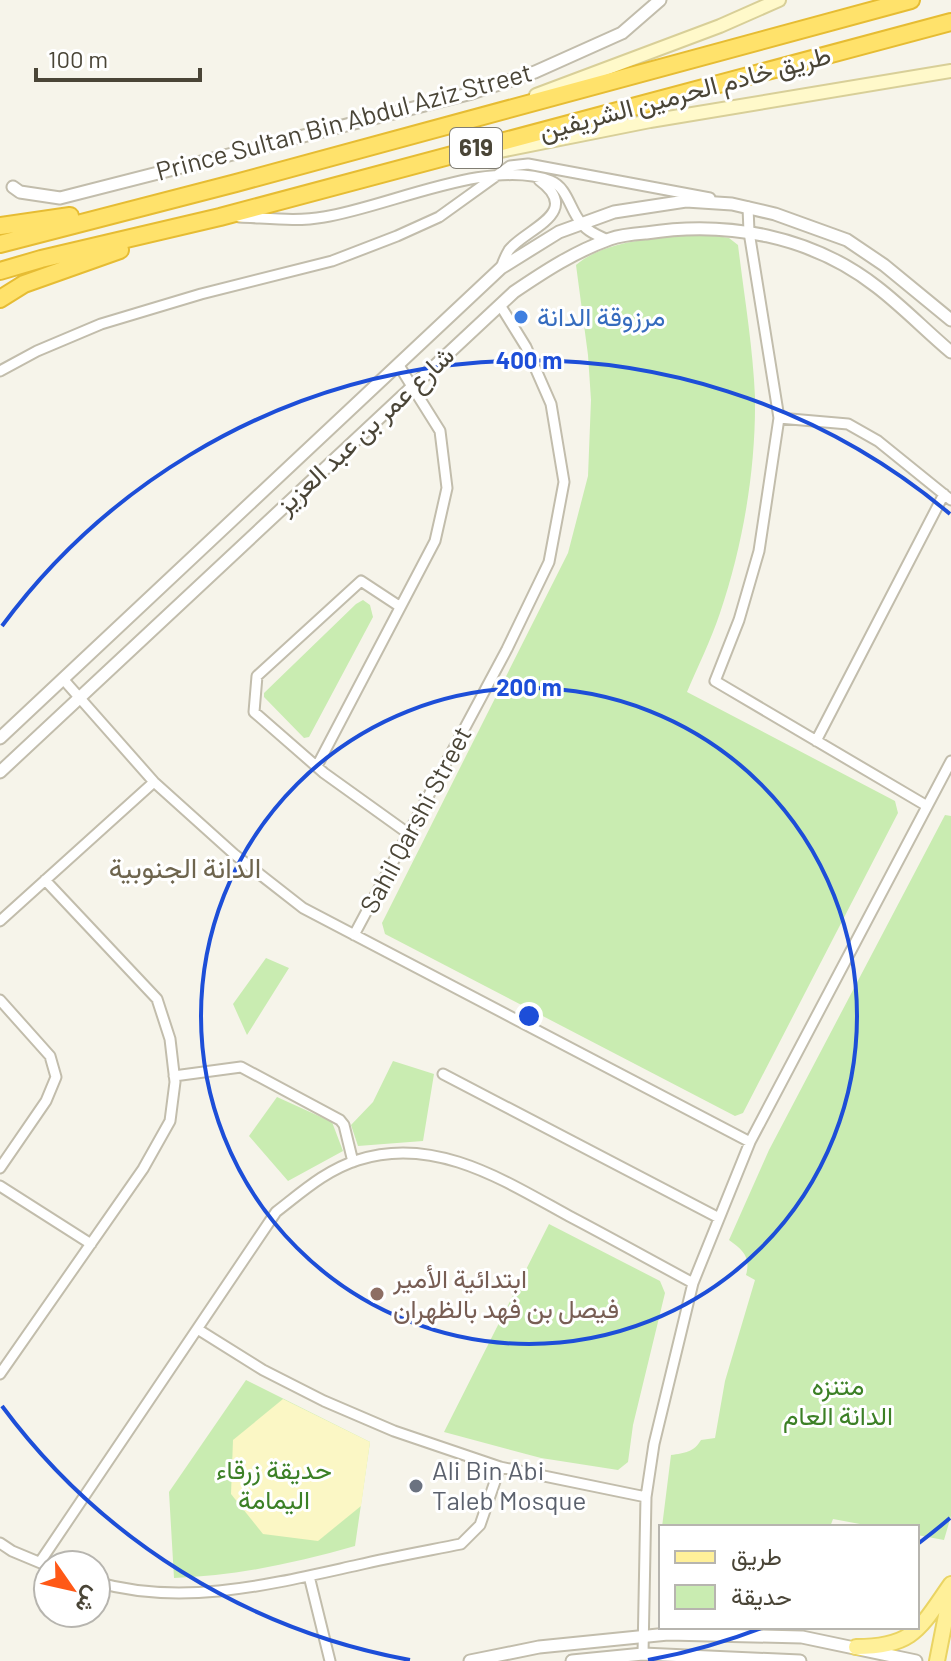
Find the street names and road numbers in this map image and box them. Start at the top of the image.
street label: طريق خادم الحرمين الشريفين [535,38,835,148]
street label: Prince Sultan Bin Abdul Aziz Street [152,55,535,186]
road number: 619 [450,128,502,168]
street label: شارع عمر بن عبد العزيز [268,338,462,523]
street label: Sahil Qarshi Street [352,721,477,918]

